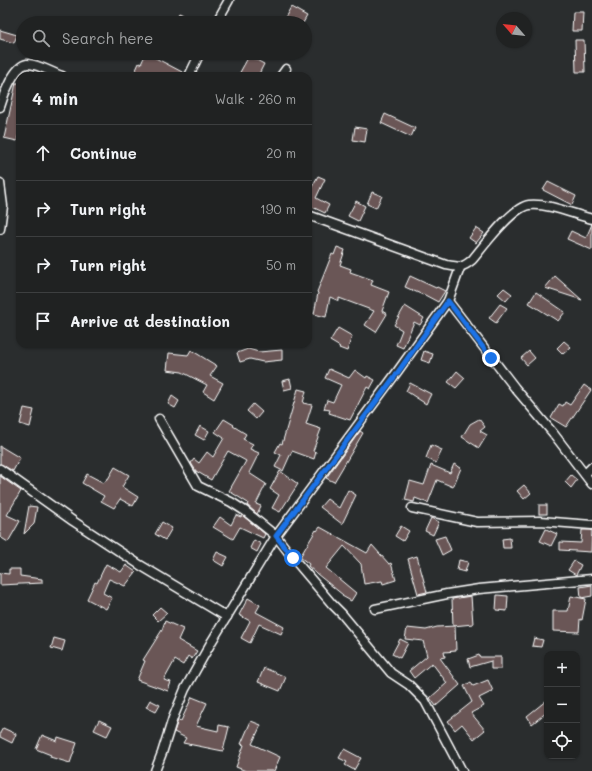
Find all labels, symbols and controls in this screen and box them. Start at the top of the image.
north arrow [496,12,532,48]
search box [16,16,312,60]
icon: search [30,27,52,49]
text: Search here [62,28,153,48]
text: 4 min [32,87,78,109]
text: Walk · 260 m [215,90,296,107]
icon: ahead [32,142,54,164]
text: Continue [70,143,137,163]
text: 20 m [266,144,296,161]
icon: right [32,198,54,220]
text: Turn right [70,199,147,219]
text: 190 m [260,200,296,217]
icon: right [32,254,54,276]
text: Turn right [70,255,147,275]
text: 50 m [266,256,296,273]
icon: arrive [32,310,54,332]
text: Arrive at destination [70,311,230,331]
route end [482,349,500,367]
route start [284,549,302,567]
map controls [544,651,580,759]
button: + [544,651,580,687]
button: − [544,687,580,723]
button: locate [544,723,580,759]

